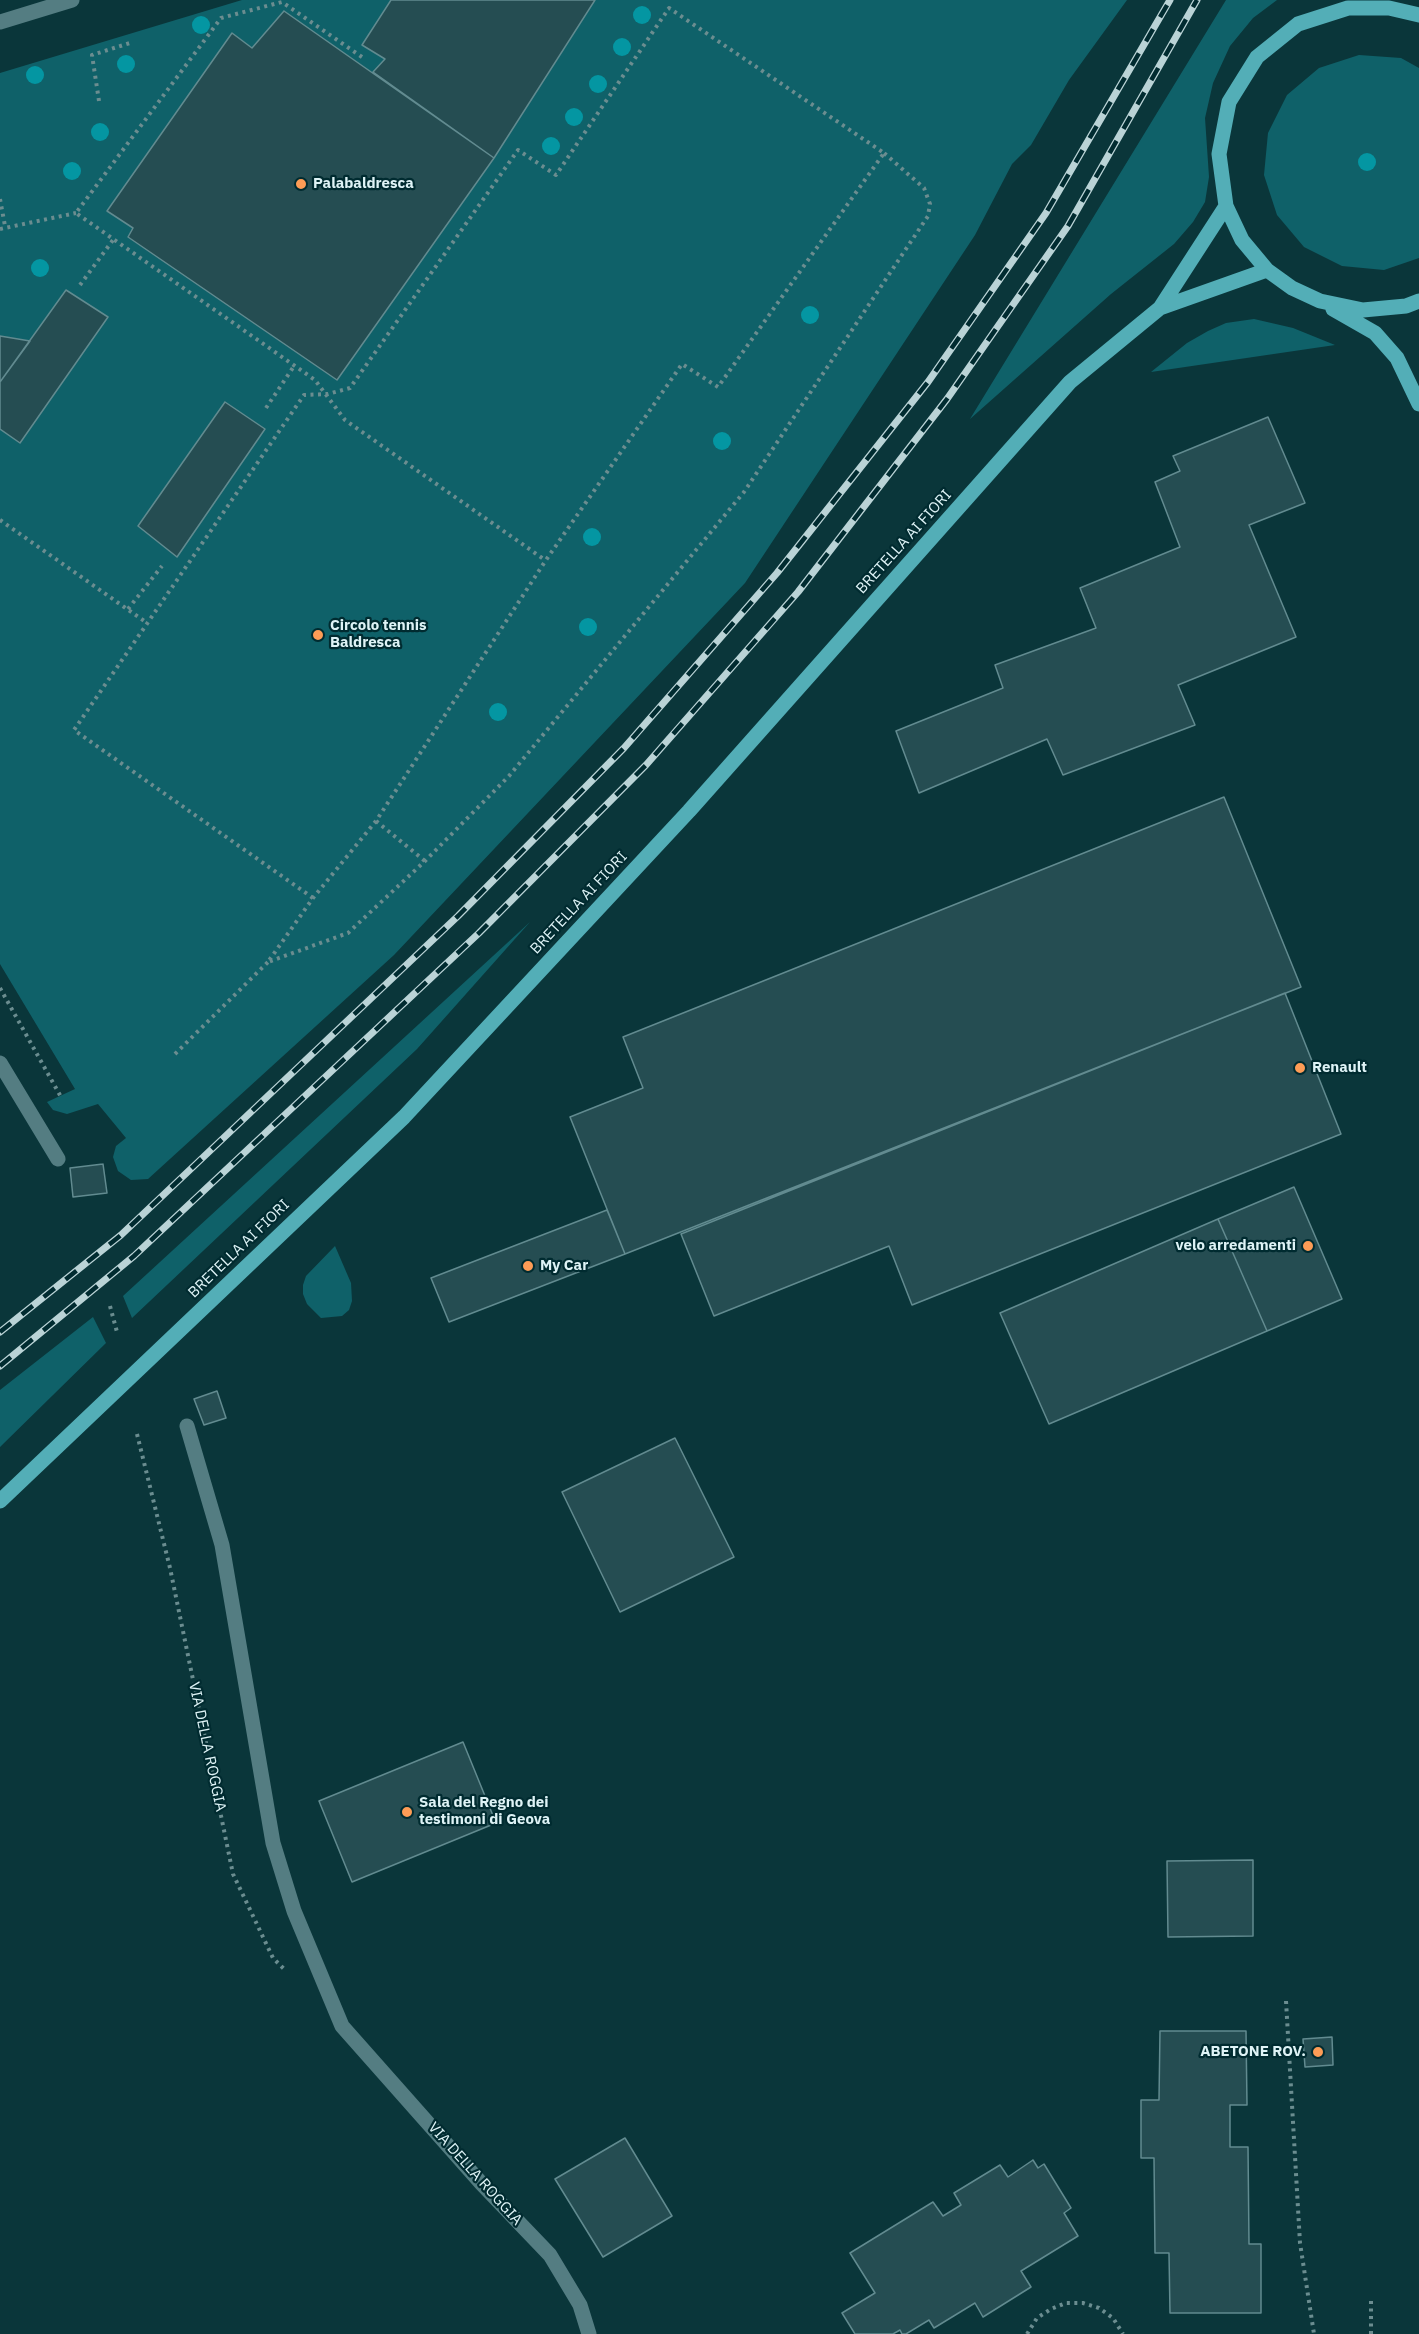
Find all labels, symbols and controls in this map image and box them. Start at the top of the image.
place label: Palabaldresca [313,175,414,193]
marker: Palabaldresca [294,177,308,191]
street label: BRETELLA AI FIORI [853,486,955,598]
place label: Circolo tennis Baldresca [330,617,427,652]
marker: Circolo tennis Baldresca [311,628,325,642]
street label: BRETELLA AI FIORI [527,848,631,958]
place label: Renault [1312,1059,1367,1077]
marker: Renault [1293,1061,1307,1075]
street label: BRETELLA AI FIORI [185,1196,293,1302]
place label: velo arredamenti [1176,1237,1296,1255]
marker: velo arredamenti [1301,1239,1315,1253]
place label: My Car [540,1257,588,1275]
marker: My Car [521,1259,535,1273]
street label: VIA DELLA ROGGIA [184,1681,230,1813]
place label: Sala del Regno dei testimoni di Geova [419,1794,550,1829]
marker: Sala del Regno dei testimoni di Geova [400,1805,414,1819]
place label: ABETONE ROV. [1200,2043,1306,2061]
marker: ABETONE ROV. [1311,2045,1325,2059]
street label: VIA DELLA ROGGIA [424,2119,526,2229]

